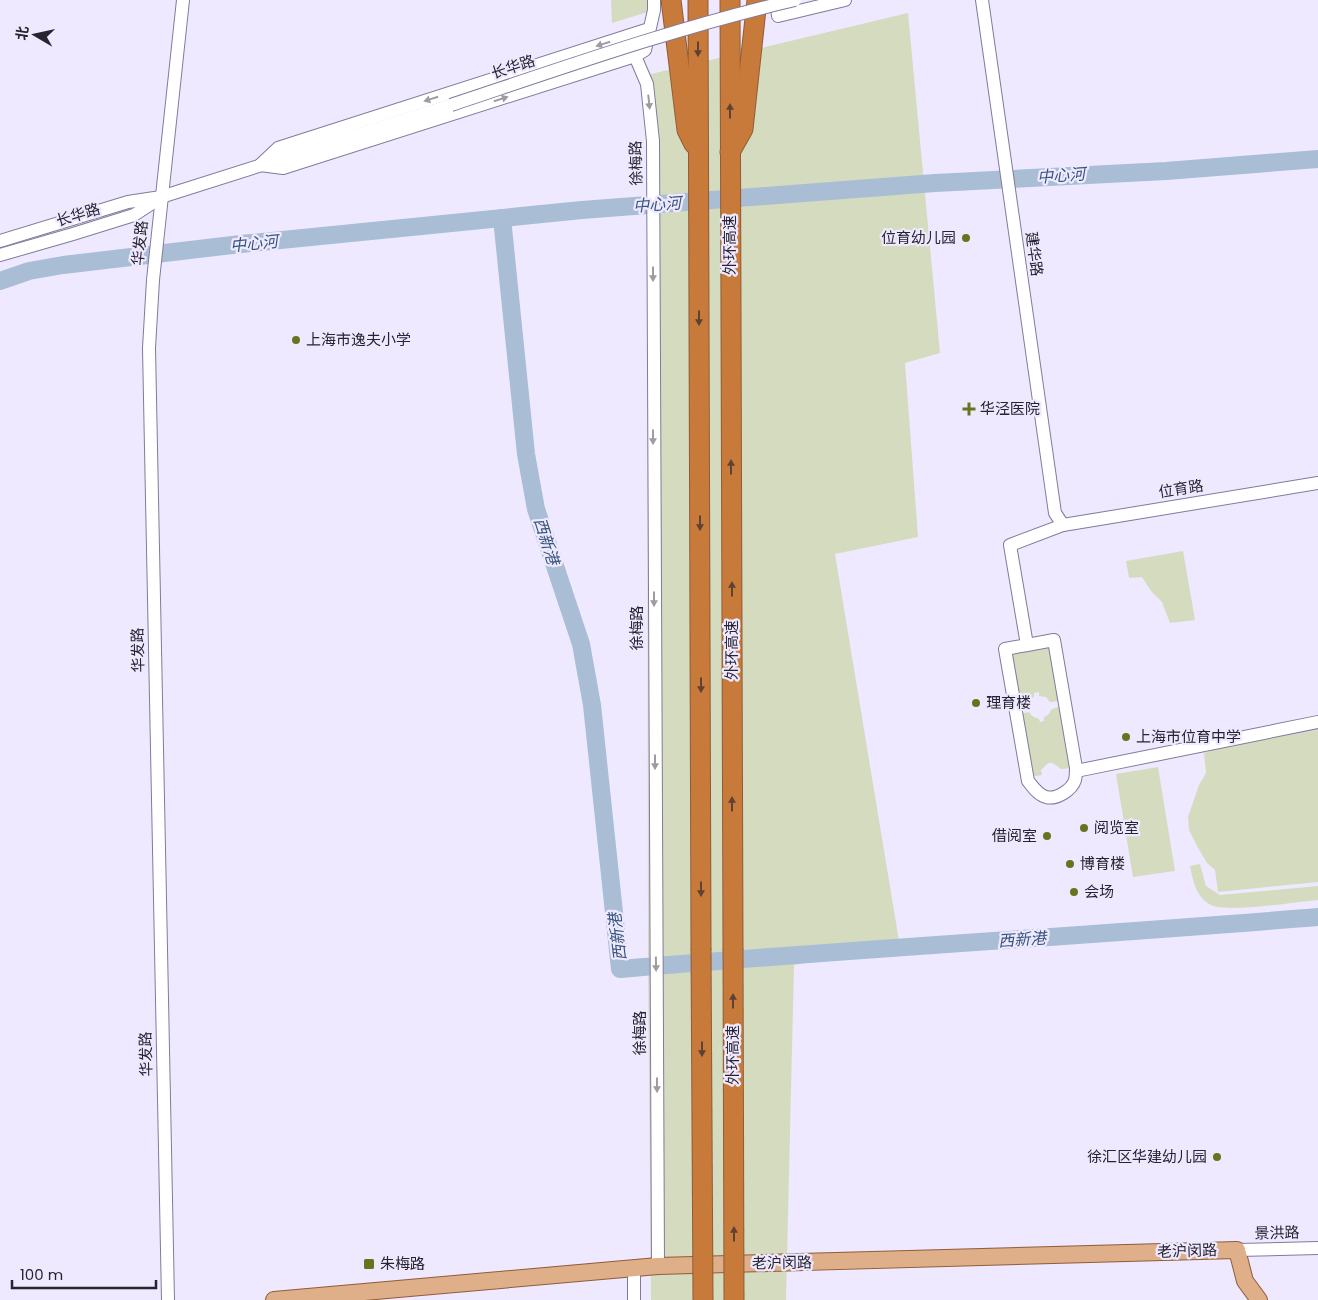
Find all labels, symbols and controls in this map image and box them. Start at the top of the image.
north arrow [10,10,60,60]
text: 北 [11,24,33,41]
one-way arrow [595,40,610,48]
one-way arrow [694,41,702,57]
street label: 长华路 [488,50,537,83]
one-way arrow [494,94,509,102]
one-way arrow [424,95,439,103]
one-way arrow [645,95,653,111]
one-way arrow [726,103,734,119]
street label: 徐梅路 [625,140,646,186]
water label: 中心河 [1036,162,1089,189]
water label: 中心河 [632,191,685,218]
street label: 长华路 [53,198,102,231]
street label: 外环高速 [719,215,740,275]
street label: 华发路 [127,219,152,266]
place label: 位育幼儿园 [881,227,956,248]
water label: 中心河 [229,229,282,257]
street label: 建华路 [1021,230,1048,278]
marker: 位育幼儿园 [960,232,972,244]
one-way arrow [649,266,657,282]
one-way arrow [695,310,703,326]
place label: 上海市逸夫小学 [306,329,411,350]
marker: 上海市逸夫小学 [290,334,302,346]
place label: 华泾医院 [980,398,1040,419]
marker: 华泾医院 [962,402,976,416]
one-way arrow [649,429,657,445]
one-way arrow [727,459,735,475]
street label: 位育路 [1157,475,1205,502]
water label: 西新港 [528,515,565,569]
one-way arrow [696,515,704,531]
one-way arrow [728,581,736,597]
one-way arrow [650,591,658,607]
street label: 徐梅路 [626,605,647,651]
street label: 外环高速 [721,620,742,680]
street label: 华发路 [127,627,148,673]
one-way arrow [697,678,705,694]
place label: 理育楼 [986,692,1031,713]
marker: 理育楼 [970,697,982,709]
place label: 上海市位育中学 [1136,726,1241,747]
marker: 上海市位育中学 [1120,731,1132,743]
one-way arrow [651,754,659,770]
one-way arrow [728,796,736,812]
place label: 阅览室 [1094,817,1139,838]
marker: 阅览室 [1078,822,1090,834]
place label: 借阅室 [992,825,1037,846]
marker: 借阅室 [1041,830,1053,842]
place label: 博育楼 [1080,853,1125,874]
marker: 博育楼 [1064,858,1076,870]
one-way arrow [697,881,705,897]
place label: 会场 [1084,881,1114,902]
marker: 会场 [1068,886,1080,898]
water label: 西新港 [603,910,632,962]
water label: 西新港 [997,926,1049,953]
one-way arrow [652,956,660,972]
one-way arrow [729,993,737,1009]
street label: 徐梅路 [629,1010,650,1056]
street label: 外环高速 [722,1025,743,1085]
street label: 华发路 [135,1031,156,1077]
one-way arrow [698,1041,706,1057]
one-way arrow [653,1077,661,1093]
place label: 徐汇区华建幼儿园 [1087,1146,1207,1167]
marker: 徐汇区华建幼儿园 [1211,1151,1223,1163]
street label: 景洪路 [1254,1222,1300,1243]
one-way arrow [730,1226,738,1242]
street label: 老沪闵路 [1157,1239,1217,1262]
street label: 老沪闵路 [752,1251,812,1274]
place label: 朱梅路 [380,1253,425,1274]
marker: 朱梅路 [362,1257,376,1271]
scale bar [12,1258,156,1290]
text: 100 m [20,1264,63,1285]

